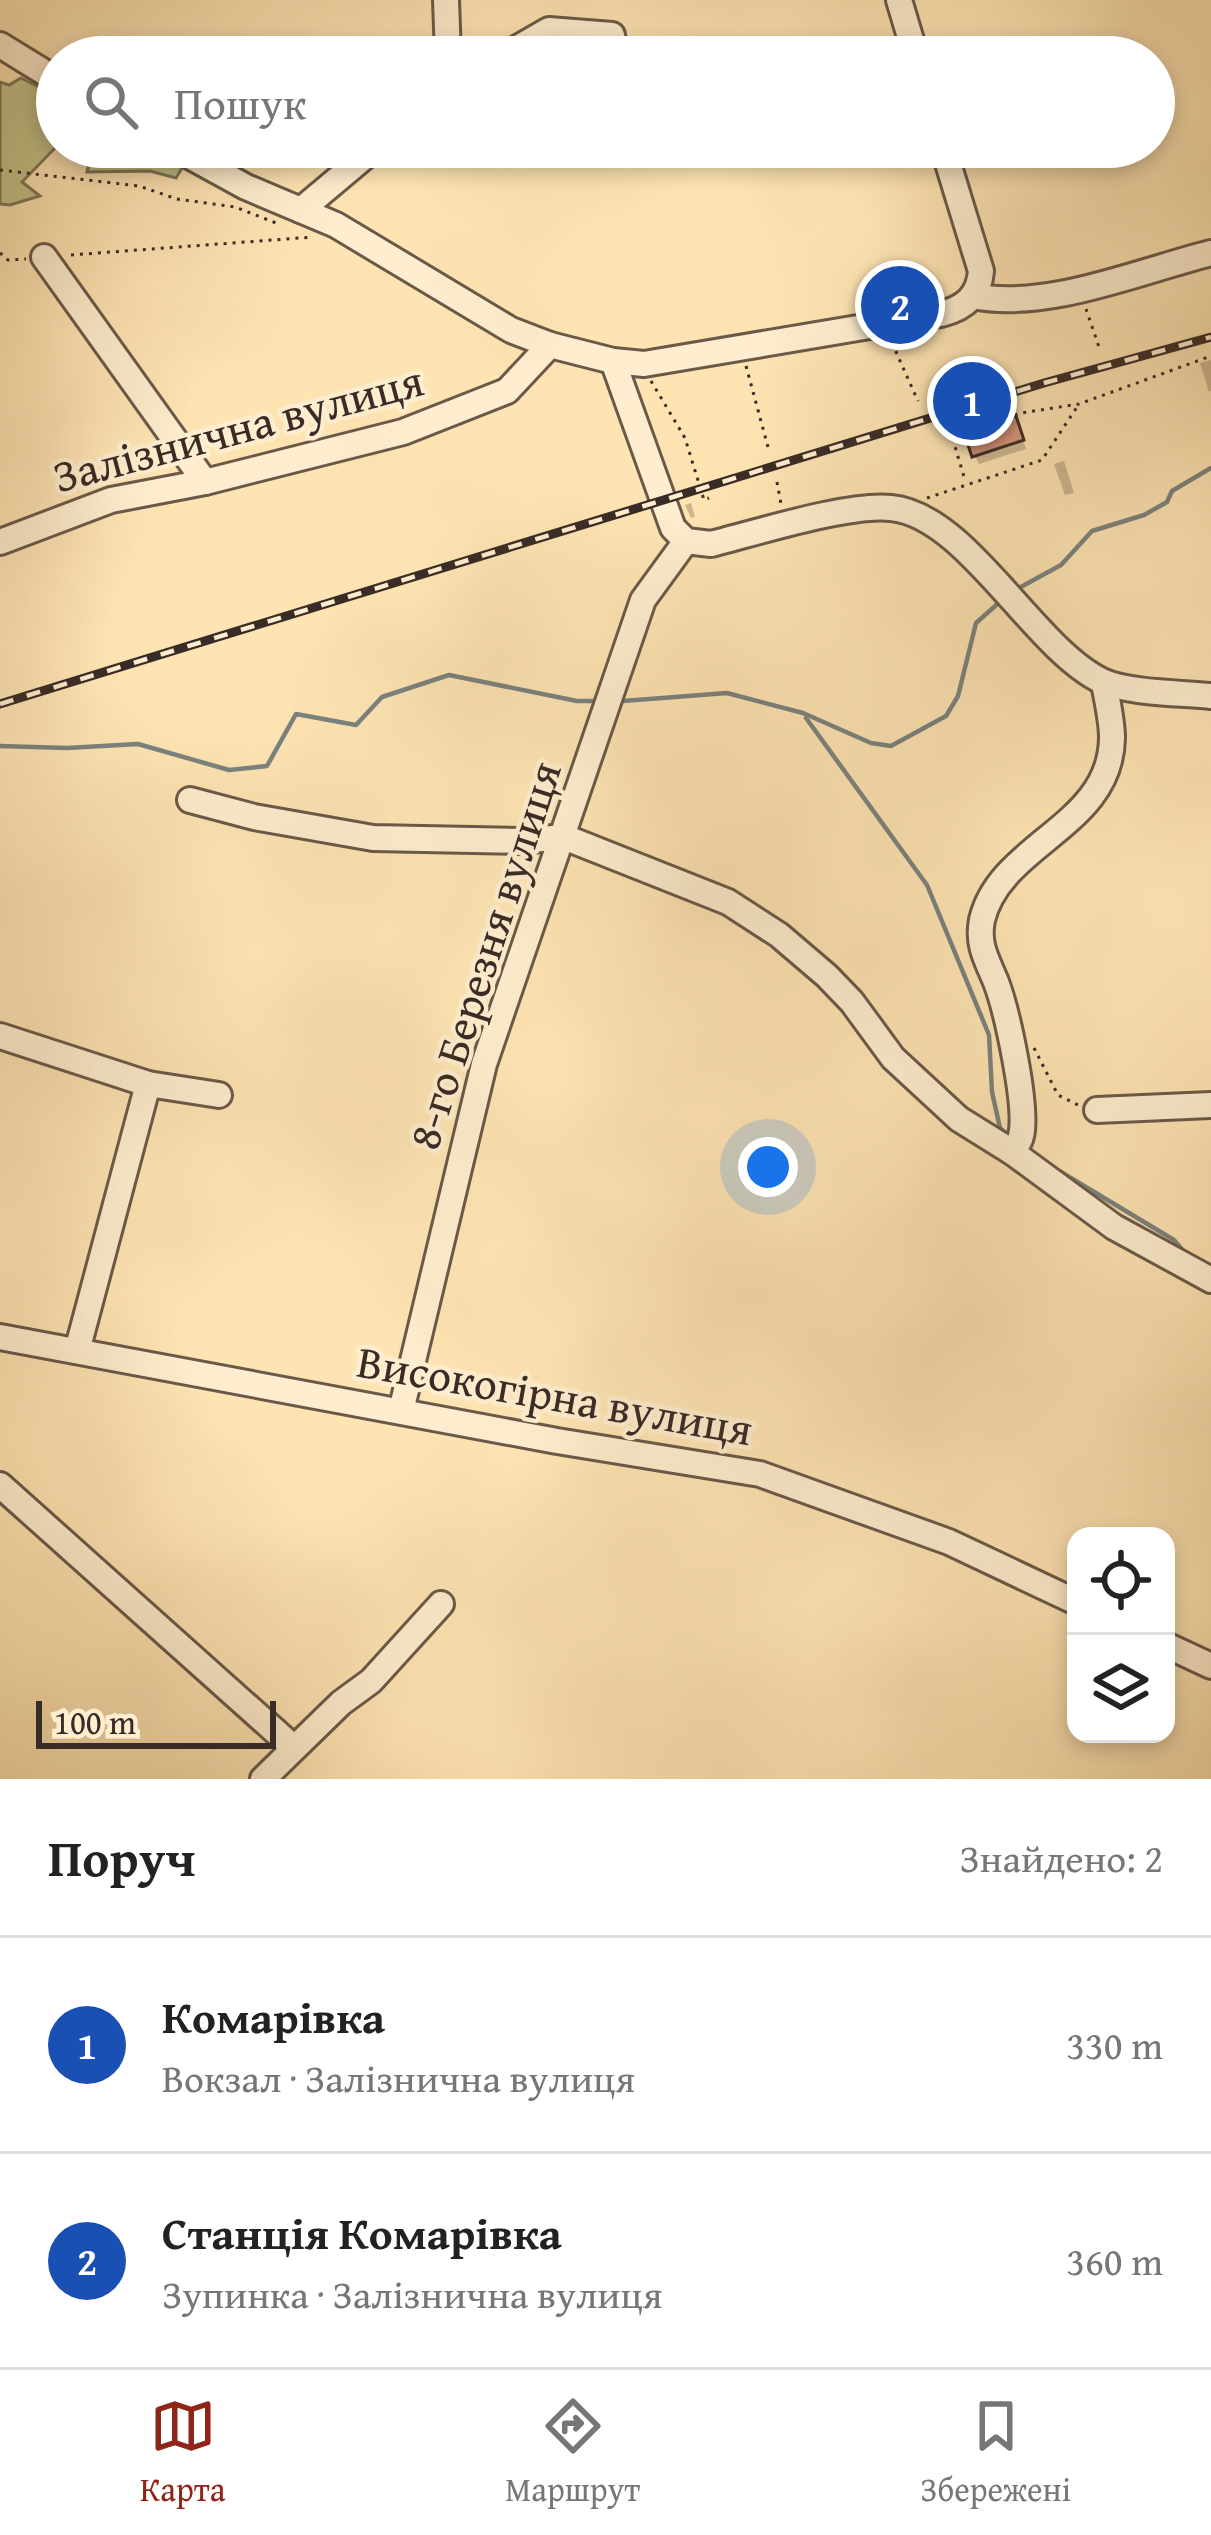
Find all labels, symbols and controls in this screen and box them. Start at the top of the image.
search box [36,36,1175,168]
icon: search [78,69,144,135]
text: Пошук [174,70,307,135]
pin: 2 [861,260,939,350]
street label: Залізнична вулиця [46,347,430,508]
pin: 1 [933,356,1011,446]
street label: 8-го Березня вулиця [390,753,577,1157]
your location [738,1137,798,1197]
street label: Високогірна вулиця [353,1328,758,1461]
map controls [1067,1527,1175,1743]
button: locate [1067,1527,1175,1635]
button: layers [1067,1635,1175,1743]
scale bar [36,1695,276,1748]
text: 100 m [54,1698,136,1746]
text: Поруч [48,1820,195,1895]
text: Знайдено: 2 [960,1829,1163,1886]
text: Комарівка [162,1984,385,2049]
text: 1 [77,2016,97,2073]
text: 330 m [1066,2016,1163,2073]
text: Вокзал · Залізнична вулиця [162,2049,635,2106]
text: Станція Комарівка [162,2200,562,2265]
text: 2 [77,2232,97,2289]
text: 360 m [1066,2232,1163,2289]
text: Зупинка · Залізнична вулиця [162,2265,663,2322]
tab: Карта [140,2393,225,2513]
tab: Маршрут [505,2393,640,2513]
tab: Збережені [920,2393,1071,2513]

